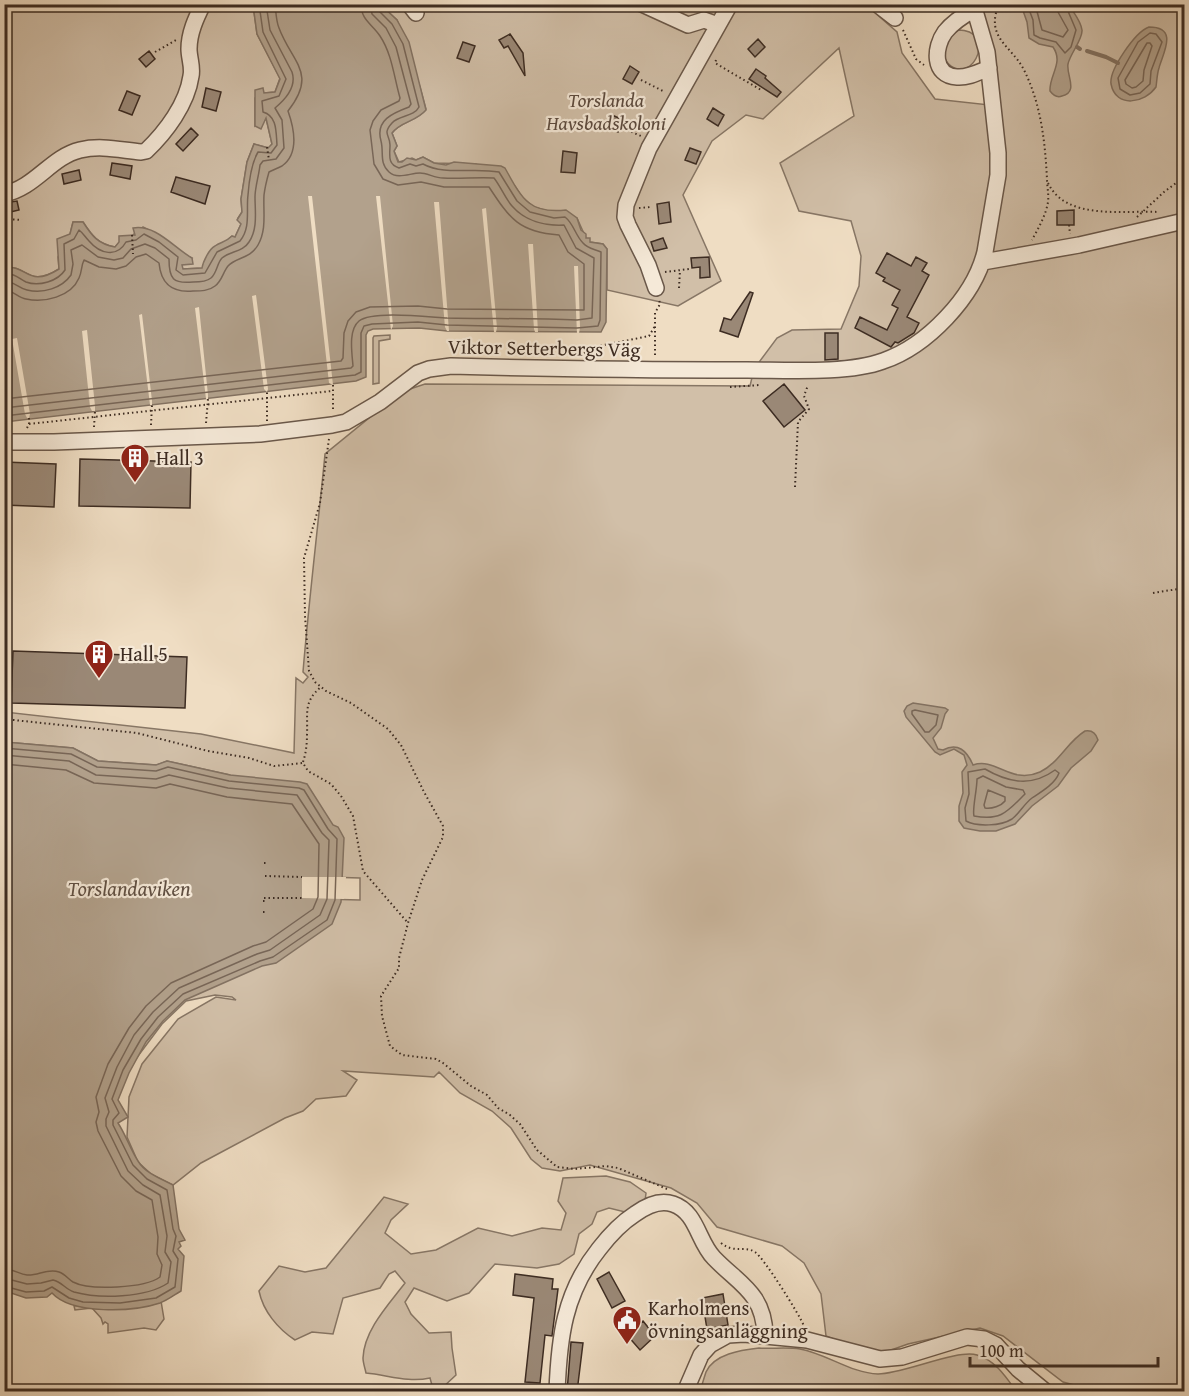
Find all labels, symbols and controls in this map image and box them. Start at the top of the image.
park label: Torslanda Havsbadskoloni [545,85,666,137]
street label: Viktor Setterbergs Väg [448,331,641,364]
building icon: Hall 3 [119,442,151,484]
place label: Hall 3 [156,443,204,472]
building icon: Hall 5 [83,638,115,680]
place label: Hall 5 [120,639,168,668]
water label: Torslandaviken [67,873,191,904]
place label: Karholmens övningsanläggning [648,1293,808,1345]
public building icon: Karholmens övningsanläggning [611,1304,643,1346]
scale bar [970,1330,1158,1368]
text: 100 m [979,1337,1024,1364]

